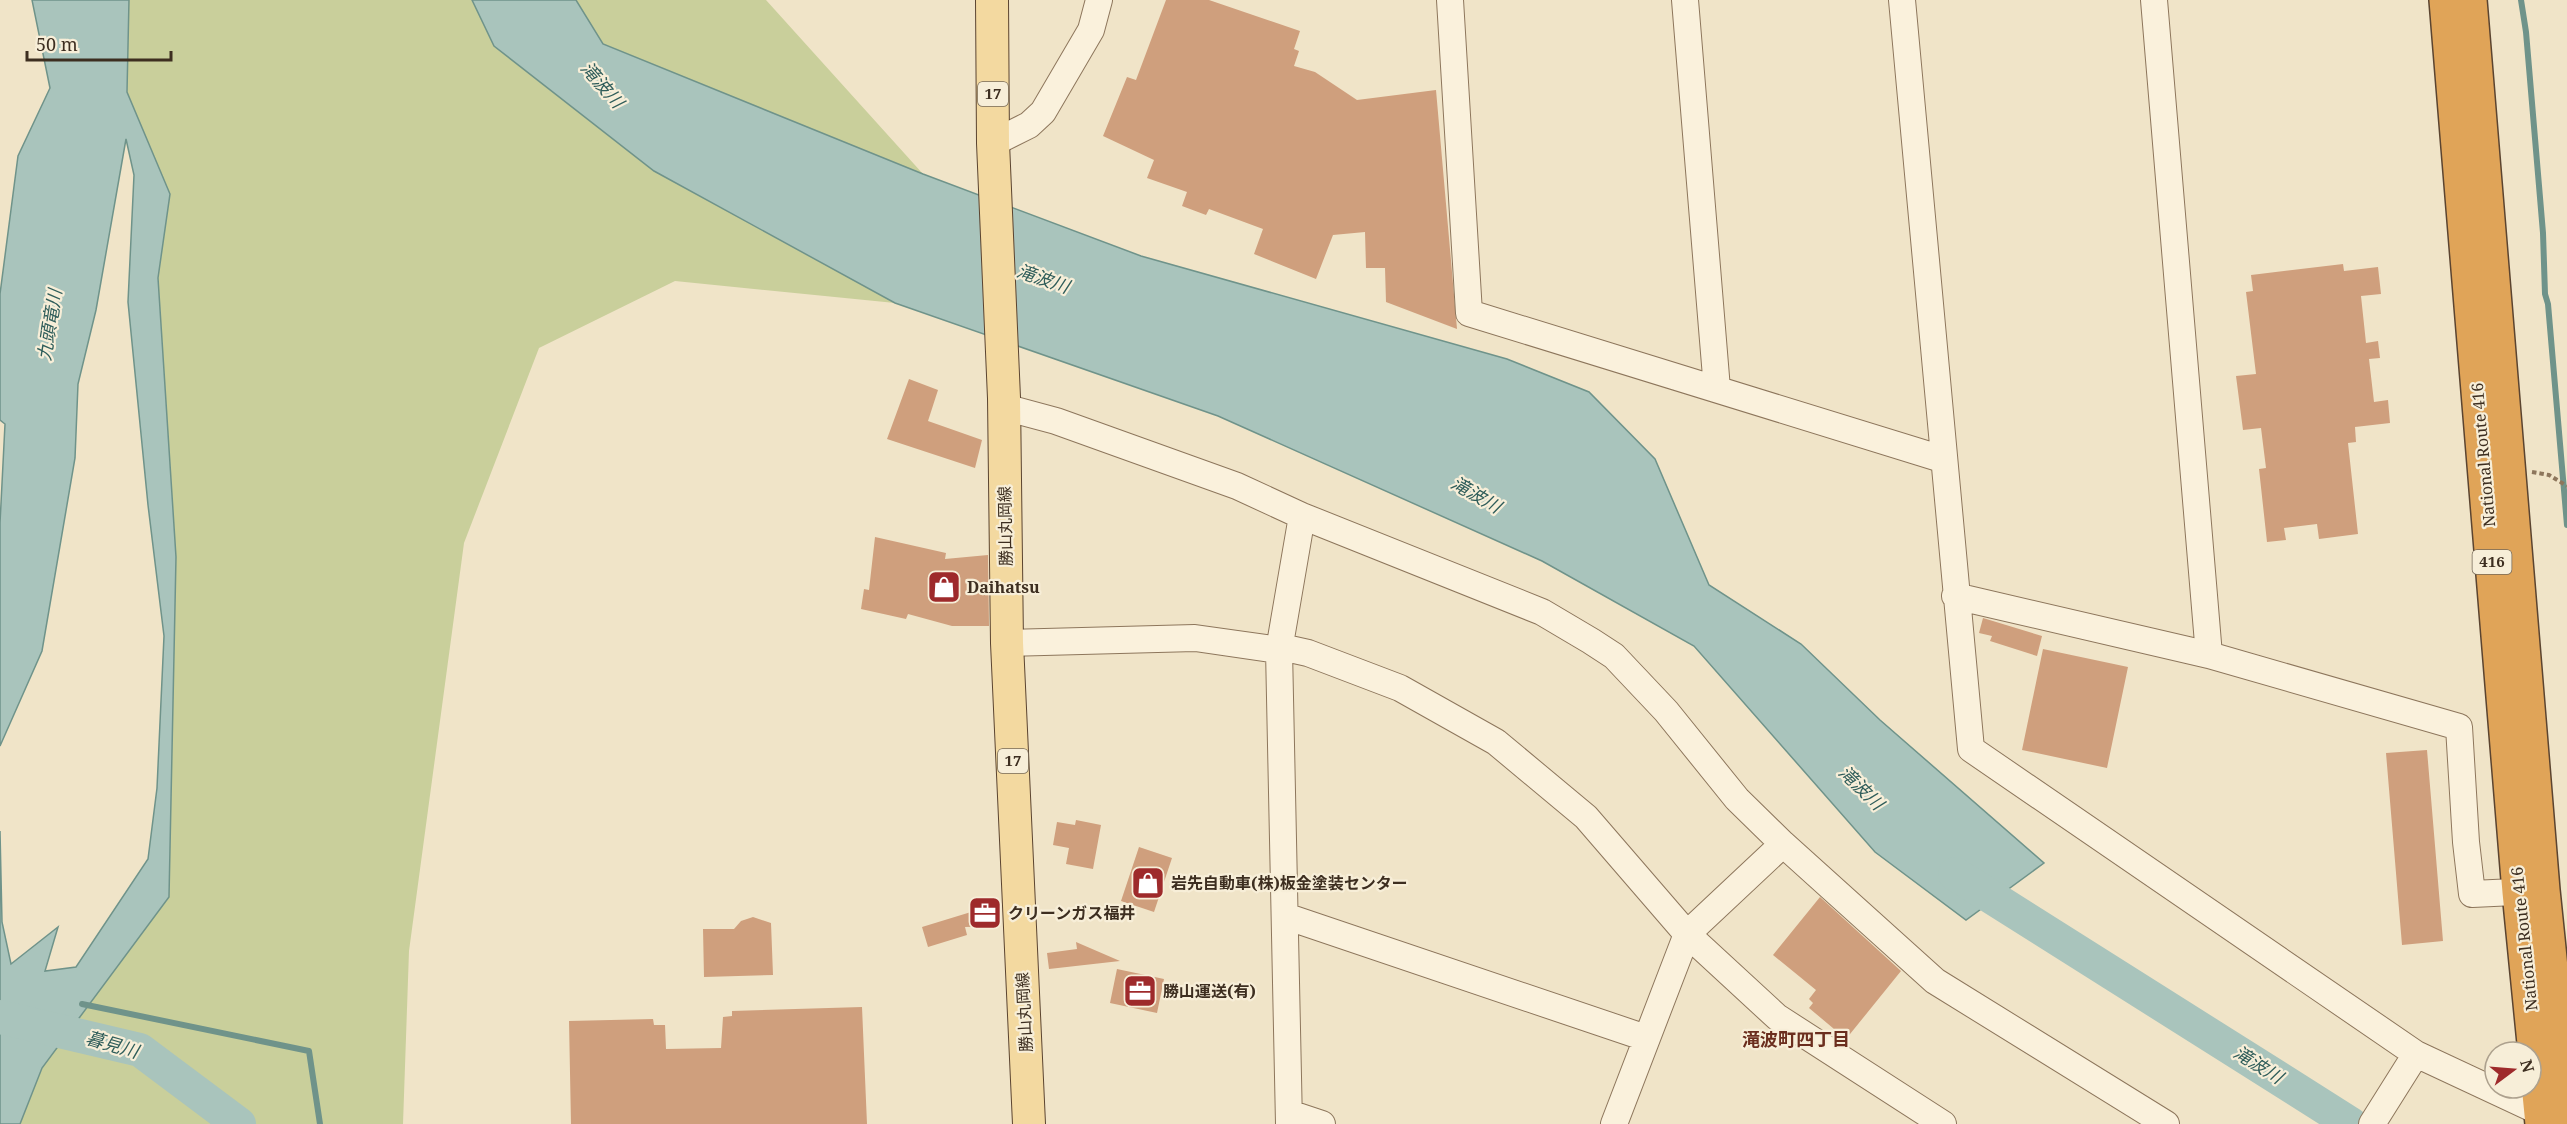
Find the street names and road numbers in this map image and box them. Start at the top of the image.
road number: 17 [978,82,1008,106]
street label: National Route 416 [2466,382,2500,528]
street label: 勝山丸岡線 [993,486,1017,566]
road number: 416 [2472,550,2512,574]
road number: 17 [998,749,1028,773]
street label: National Route 416 [2505,866,2543,1012]
street label: 勝山丸岡線 [1011,971,1037,1053]

